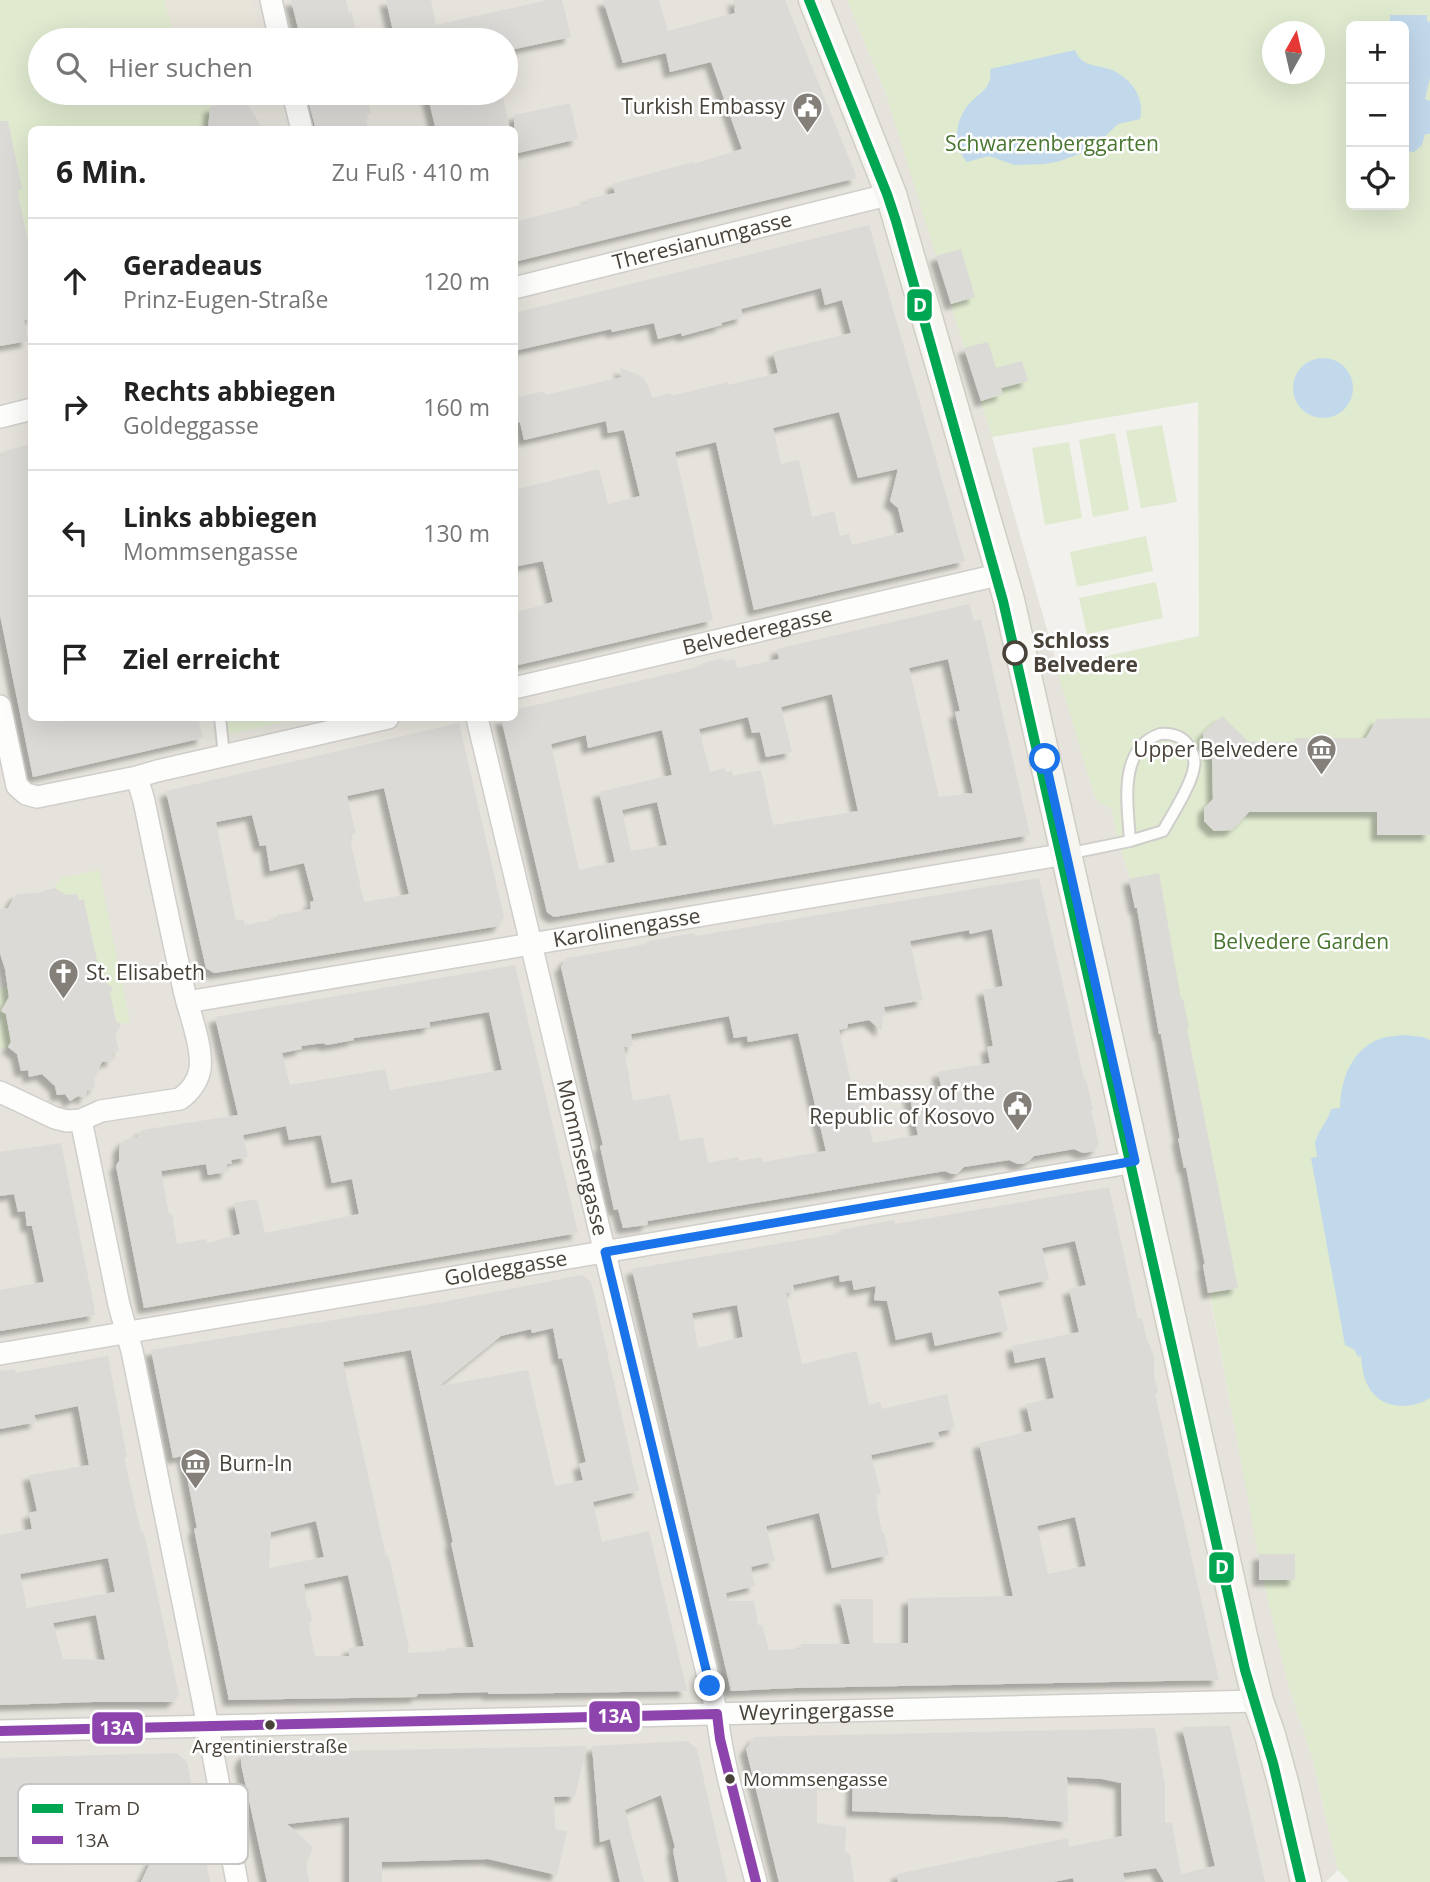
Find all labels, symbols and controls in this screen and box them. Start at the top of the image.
north arrow [1262,21,1325,84]
map controls [1346,21,1409,210]
button: + [1346,21,1409,84]
search box [28,28,518,105]
icon: search [52,48,90,86]
text: Hier suchen [108,49,253,85]
button: − [1346,84,1409,147]
public building icon: Turkish Embassy [791,90,825,134]
place label: Turkish Embassy [621,92,785,120]
park label: Schwarzenberggarten [945,129,1159,157]
button: locate [1346,147,1409,210]
text: 6 Min. [56,151,147,192]
text: Zu Fuß · 410 m [332,156,490,188]
street label: Theresianumgasse [609,204,795,276]
text: Geradeaus [123,247,262,283]
icon: ahead [56,262,94,300]
text: 120 m [423,265,490,297]
text: Prinz-Eugen-Straße [123,283,328,315]
line badge: D [906,288,933,322]
text: D [913,292,927,318]
text: Rechts abbiegen [123,373,336,409]
icon: right [56,388,94,426]
text: 160 m [423,391,490,423]
text: Goldeggasse [123,409,259,441]
text: Links abbiegen [123,499,318,535]
icon: left [56,514,94,552]
text: 130 m [423,517,490,549]
text: Mommsengasse [123,535,298,567]
street label: Belvederegasse [680,599,835,661]
place label: Schloss Belvedere [1033,626,1138,678]
icon: arrive [56,640,94,678]
text: Ziel erreicht [123,641,280,677]
marker: Schloss Belvedere [1003,641,1027,665]
museum icon: Upper Belvedere [1304,733,1338,777]
place label: Upper Belvedere [1133,735,1298,763]
route start [1029,743,1060,774]
street label: Karolinengasse [551,901,702,953]
park label: Belvedere Garden [1213,927,1389,955]
church icon: St. Elisabeth [46,956,80,1000]
place label: St. Elisabeth [86,958,205,986]
street label: Mommsengasse [551,1076,615,1238]
place label: Embassy of the Republic of Kosovo [809,1078,995,1130]
public building icon: Embassy of the Republic of Kosovo [1001,1088,1035,1132]
street label: Goldeggasse [442,1243,569,1292]
museum icon: Burn-In [179,1447,213,1491]
place label: Burn-In [219,1449,292,1477]
line badge: D [1208,1551,1235,1584]
text: D [1215,1554,1229,1580]
route end [694,1670,725,1701]
street label: Weyringergasse [739,1695,895,1726]
line badge: 13A [588,1700,641,1733]
text: 13A [598,1703,633,1729]
line badge: 13A [91,1711,144,1745]
text: 13A [100,1715,135,1741]
marker: Argentinierstraße [263,1718,277,1732]
place label: Argentinierstraße [192,1733,348,1759]
place label: Mommsengasse [743,1766,888,1792]
marker: Mommsengasse [723,1772,737,1786]
legend [18,1784,248,1864]
text: Tram D [75,1795,140,1821]
text: 13A [75,1827,109,1853]

